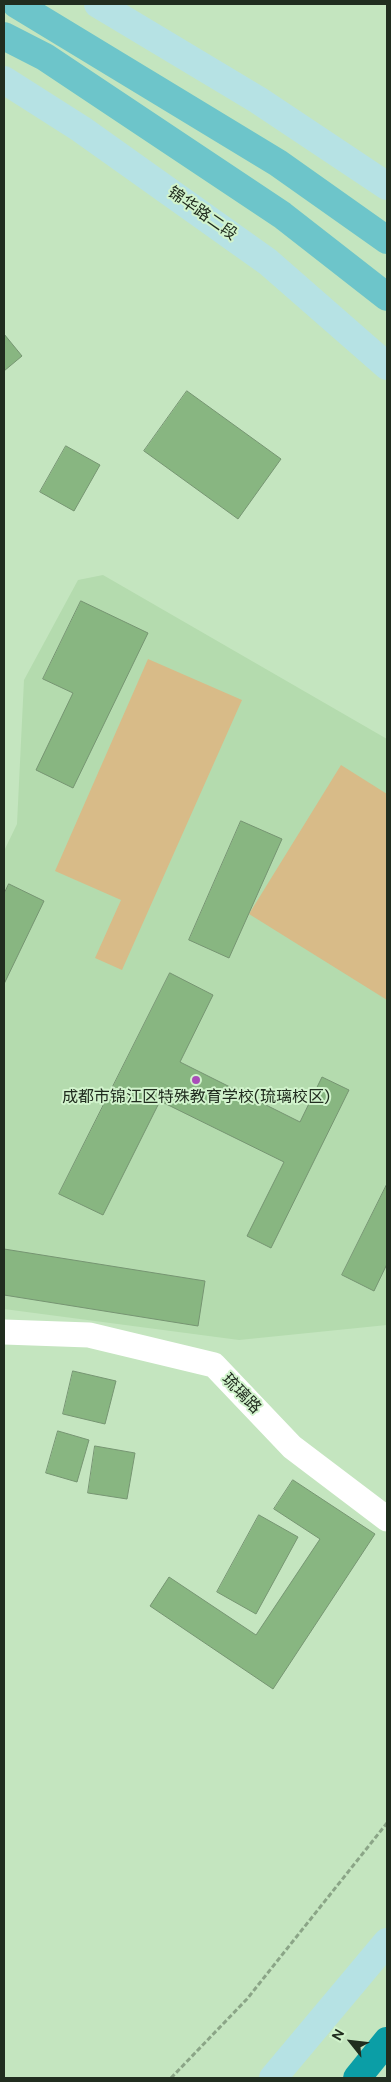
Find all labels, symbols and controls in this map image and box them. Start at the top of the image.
street label: 锦华路二段 [164,183,240,245]
marker: 成都市锦江区特殊教育学校(琉璃校区) [190,1074,202,1086]
place label: 成都市锦江区特殊教育学校(琉璃校区) [62,1088,330,1108]
street label: 琉璃路 [217,1370,265,1418]
north arrow [326,2017,376,2067]
text: N [328,2026,348,2044]

